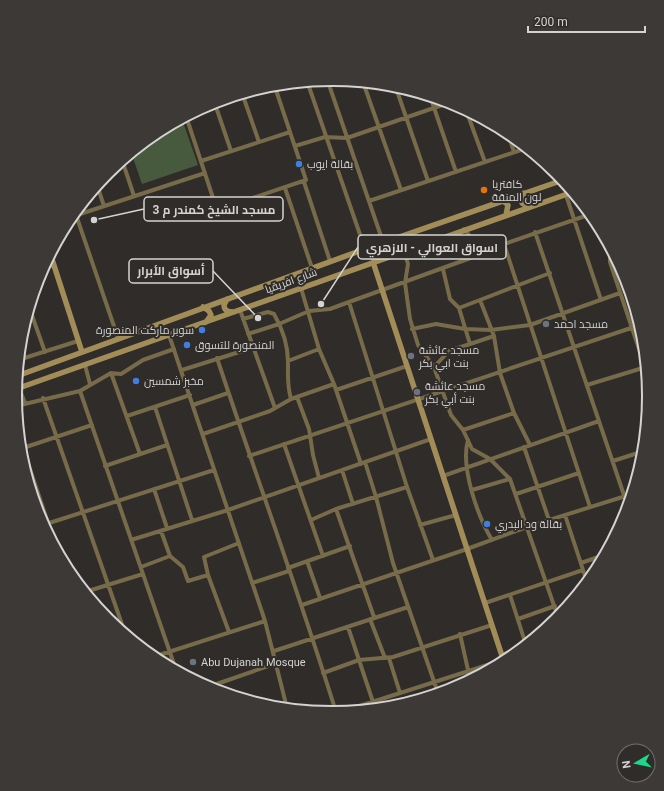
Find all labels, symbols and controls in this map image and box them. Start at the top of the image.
scale bar [528,8,645,34]
text: 200 m [534,15,568,29]
place label: بقالة ايوب [307,158,353,171]
marker: بقالة ايوب [294,159,304,169]
place label: كافتريا لون المنقة [492,178,541,204]
marker: كافتريا لون المنقة [479,185,489,195]
callout: مسجد الشيخ كمندر م 3 [144,197,283,221]
text: مسجد الشيخ كمندر م 3 [153,203,275,219]
callout: اسواق العوالي - الازهري [358,235,506,259]
text: اسواق العوالي - الازهري [366,241,498,258]
callout: أسواق الأبرار [129,259,213,283]
text: أسواق الأبرار [136,263,205,279]
street label: شارع افريقيا [263,266,319,297]
place label: مسجد احمد [554,318,608,331]
marker: مسجد احمد [541,319,551,329]
place label: سوبر ماركت المنصورة [96,324,194,337]
marker: سوبر ماركت المنصورة [197,325,207,335]
place label: المنصورة للتسوق [195,339,274,352]
marker: المنصورة للتسوق [182,340,192,350]
place label: مسجد عائشة بنت ابي بكر [418,344,479,372]
marker: مسجد عائشة بنت ابي بكر [406,351,416,361]
place label: مخبز شمسين [144,375,204,388]
marker: مخبز شمسين [131,376,141,386]
place label: مسجد عائشة بنت أبي بكر [424,380,485,408]
marker: مسجد عائشة بنت أبي بكر [412,387,422,397]
place label: بقالة ود البدري [495,518,562,533]
marker: بقالة ود البدري [482,519,492,529]
place label: Abu Dujanah Mosque [201,656,306,669]
marker: Abu Dujanah Mosque [188,657,198,667]
north arrow [616,743,656,783]
text: N [620,759,634,769]

